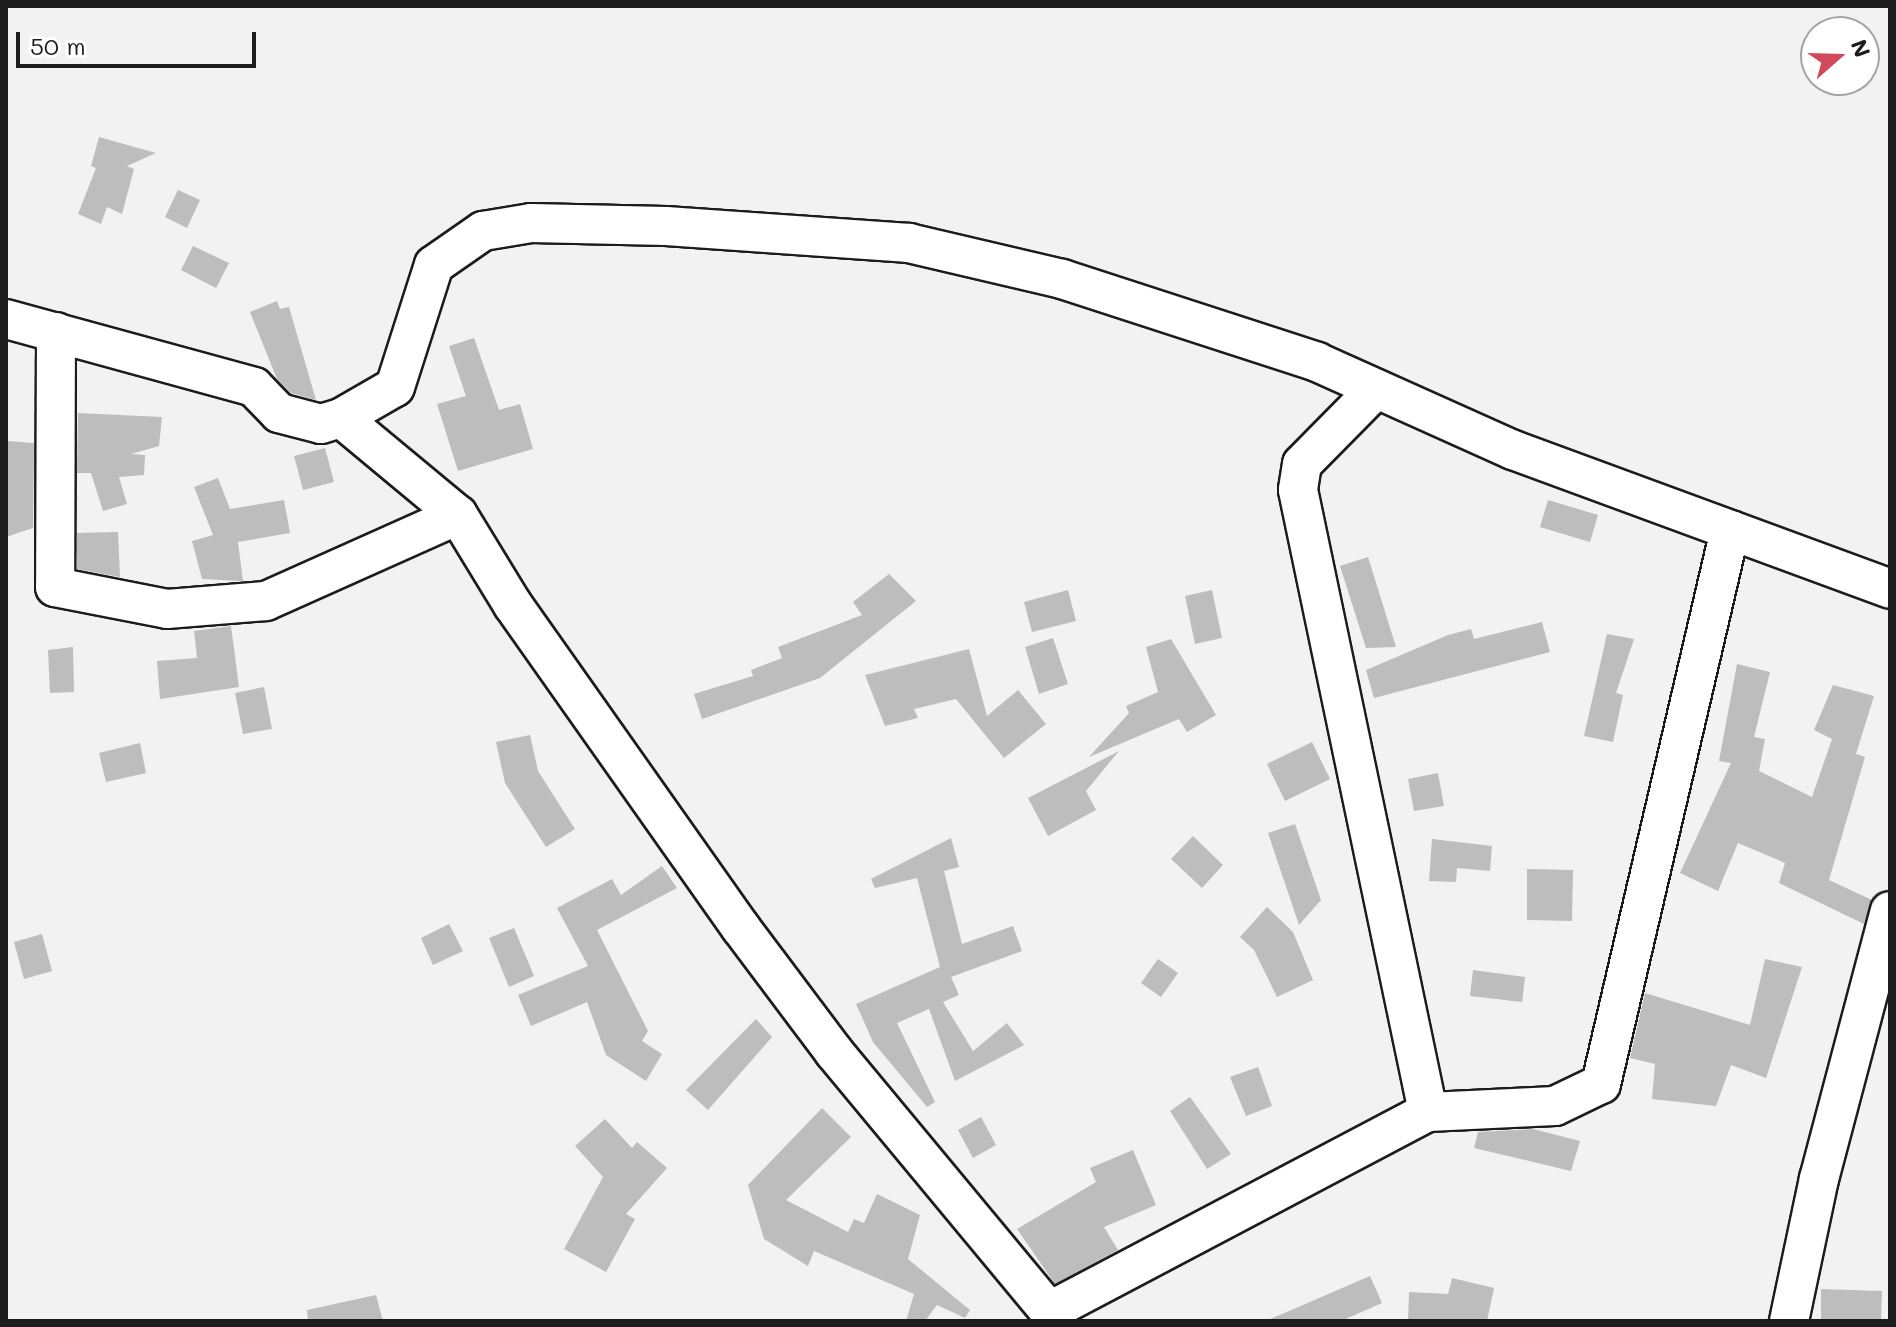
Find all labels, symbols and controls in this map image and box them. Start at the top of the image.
scale bar [20,16,260,66]
north arrow [1800,16,1880,96]
text: 50 m [30,30,86,61]
text: N [1845,35,1878,61]

